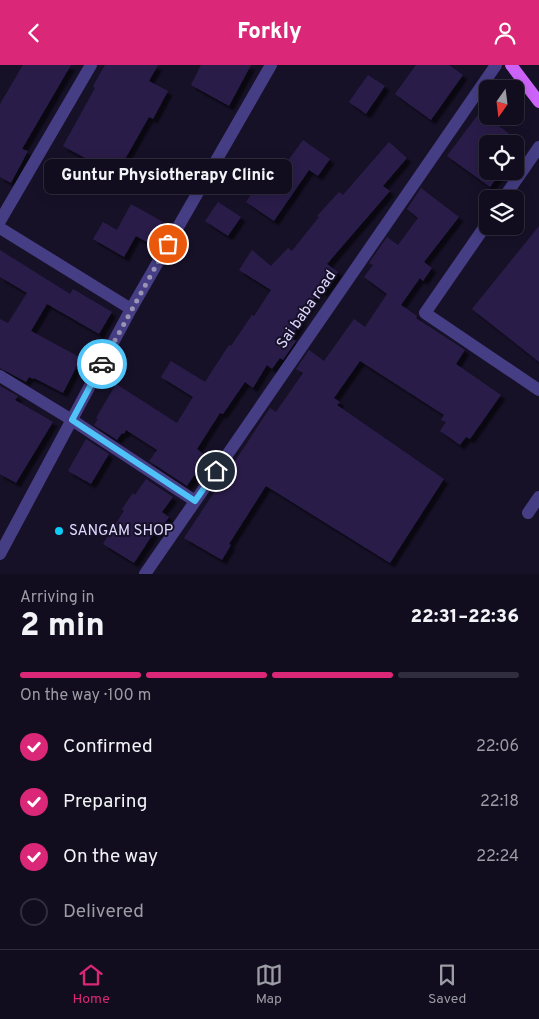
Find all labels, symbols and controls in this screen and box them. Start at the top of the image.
icon: back [20,19,48,47]
text: Forkly [237,19,302,46]
icon: person [491,19,519,47]
north arrow [479,80,524,125]
map controls [479,80,524,235]
button: locate [479,135,524,180]
callout: Guntur Physiotherapy Clinic [44,159,292,194]
text: Guntur Physiotherapy Clinic [61,166,275,186]
button: layers [479,190,524,235]
pin [147,223,189,265]
icon: bag [154,230,182,258]
street label: Sai baba road [273,267,341,353]
courier [77,339,127,389]
icon: car [88,350,116,378]
pin [195,450,237,492]
icon: home [202,457,230,485]
place label: SANGAM SHOP [69,522,173,541]
marker: SANGAM SHOP [53,525,65,537]
text: Arriving in [20,588,95,608]
text: 22:31–22:36 [411,605,519,629]
text: 2 min [20,607,105,647]
text: On the way · 100 m [20,686,151,706]
icon: check [20,733,48,761]
text: Confirmed [63,735,153,759]
text: 22:06 [476,737,519,757]
icon: check [20,788,48,816]
text: Preparing [63,790,147,814]
text: 22:18 [480,792,519,812]
icon: check [20,843,48,871]
text: On the way [63,845,158,869]
text: 22:24 [476,847,519,867]
text: Delivered [63,900,144,924]
tab: Home [73,961,110,1008]
tab: Map [255,961,283,1008]
tab: Saved [428,961,466,1008]

